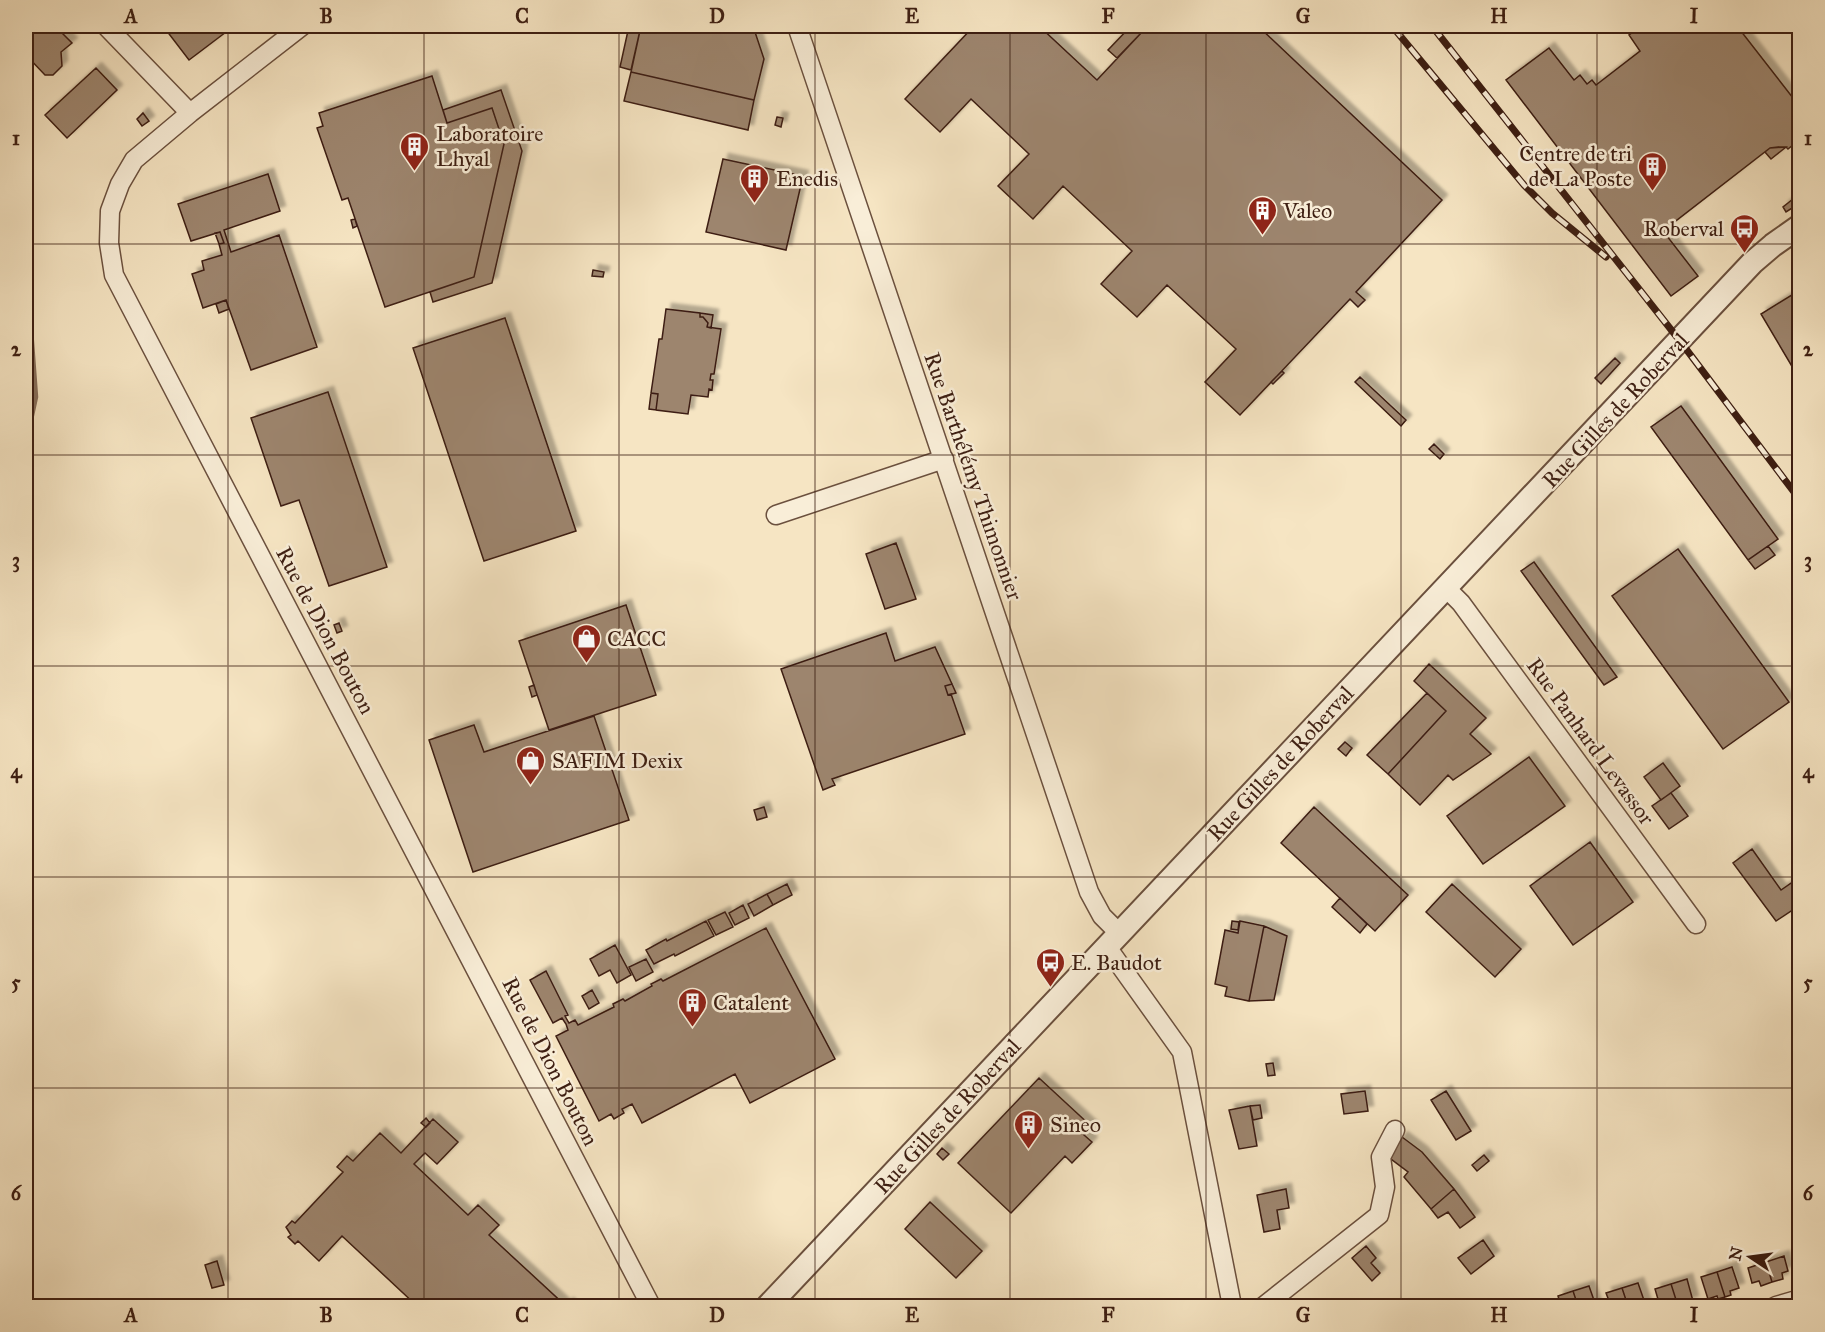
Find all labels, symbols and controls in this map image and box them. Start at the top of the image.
text: A [122,4,138,28]
text: B [319,4,333,28]
text: C [515,4,529,28]
text: D [709,4,725,28]
text: E [905,4,920,28]
text: F [1101,4,1115,28]
text: G [1296,4,1311,28]
text: H [1490,4,1508,28]
text: I [1690,4,1699,28]
place label: Laboratoire Lhyal [436,120,543,172]
text: 1 [12,126,20,150]
text: 1 [1804,126,1812,150]
building icon: Laboratoire Lhyal [399,130,431,172]
place label: Centre de tri de La Poste [1519,140,1632,192]
building icon: Centre de tri de La Poste [1637,150,1669,192]
building icon: Enedis [739,162,771,204]
place label: Enedis [776,165,838,192]
building icon: Valeo [1246,194,1278,236]
place label: Valeo [1282,197,1332,224]
bus stop icon: Roberval [1729,212,1761,254]
place label: Roberval [1643,215,1724,242]
street label: Rue Gilles de Roberval [1536,327,1694,494]
text: 2 [11,337,22,361]
text: 2 [1803,337,1814,361]
street label: Rue Barthélémy Thimonnier [918,349,1029,604]
street label: Rue de Dion Bouton [270,542,381,719]
text: 3 [12,548,20,573]
text: 3 [1804,548,1812,573]
shop icon: CACC [570,622,602,664]
place label: CACC [607,625,666,652]
street label: Rue Panhard Levassor [1521,652,1661,831]
street label: Rue Gilles de Roberval [1201,680,1359,847]
shop icon: SAFIM Dexix [515,744,547,786]
place label: SAFIM Dexix [552,747,683,774]
text: 4 [10,759,22,784]
text: 4 [1802,759,1814,784]
bus stop icon: E. Baudot [1034,946,1066,988]
place label: E. Baudot [1071,949,1162,976]
text: 5 [11,970,21,994]
text: 5 [1803,970,1813,994]
street label: Rue de Dion Bouton [496,972,605,1150]
building icon: Catalent [676,986,708,1028]
place label: Catalent [713,989,789,1016]
street label: Rue Gilles de Roberval [868,1033,1026,1200]
building icon: Sineo [1013,1108,1045,1150]
place label: Sineo [1050,1111,1101,1138]
text: 6 [11,1181,23,1205]
text: 6 [1803,1181,1815,1205]
north arrow [1720,1227,1780,1287]
text: N [1725,1245,1747,1262]
text: A [122,1303,138,1327]
text: B [319,1303,333,1327]
text: C [515,1303,529,1327]
text: D [709,1303,725,1327]
text: E [905,1303,920,1327]
text: F [1101,1303,1115,1327]
text: G [1296,1303,1311,1327]
text: H [1490,1303,1508,1327]
text: I [1690,1303,1699,1327]

